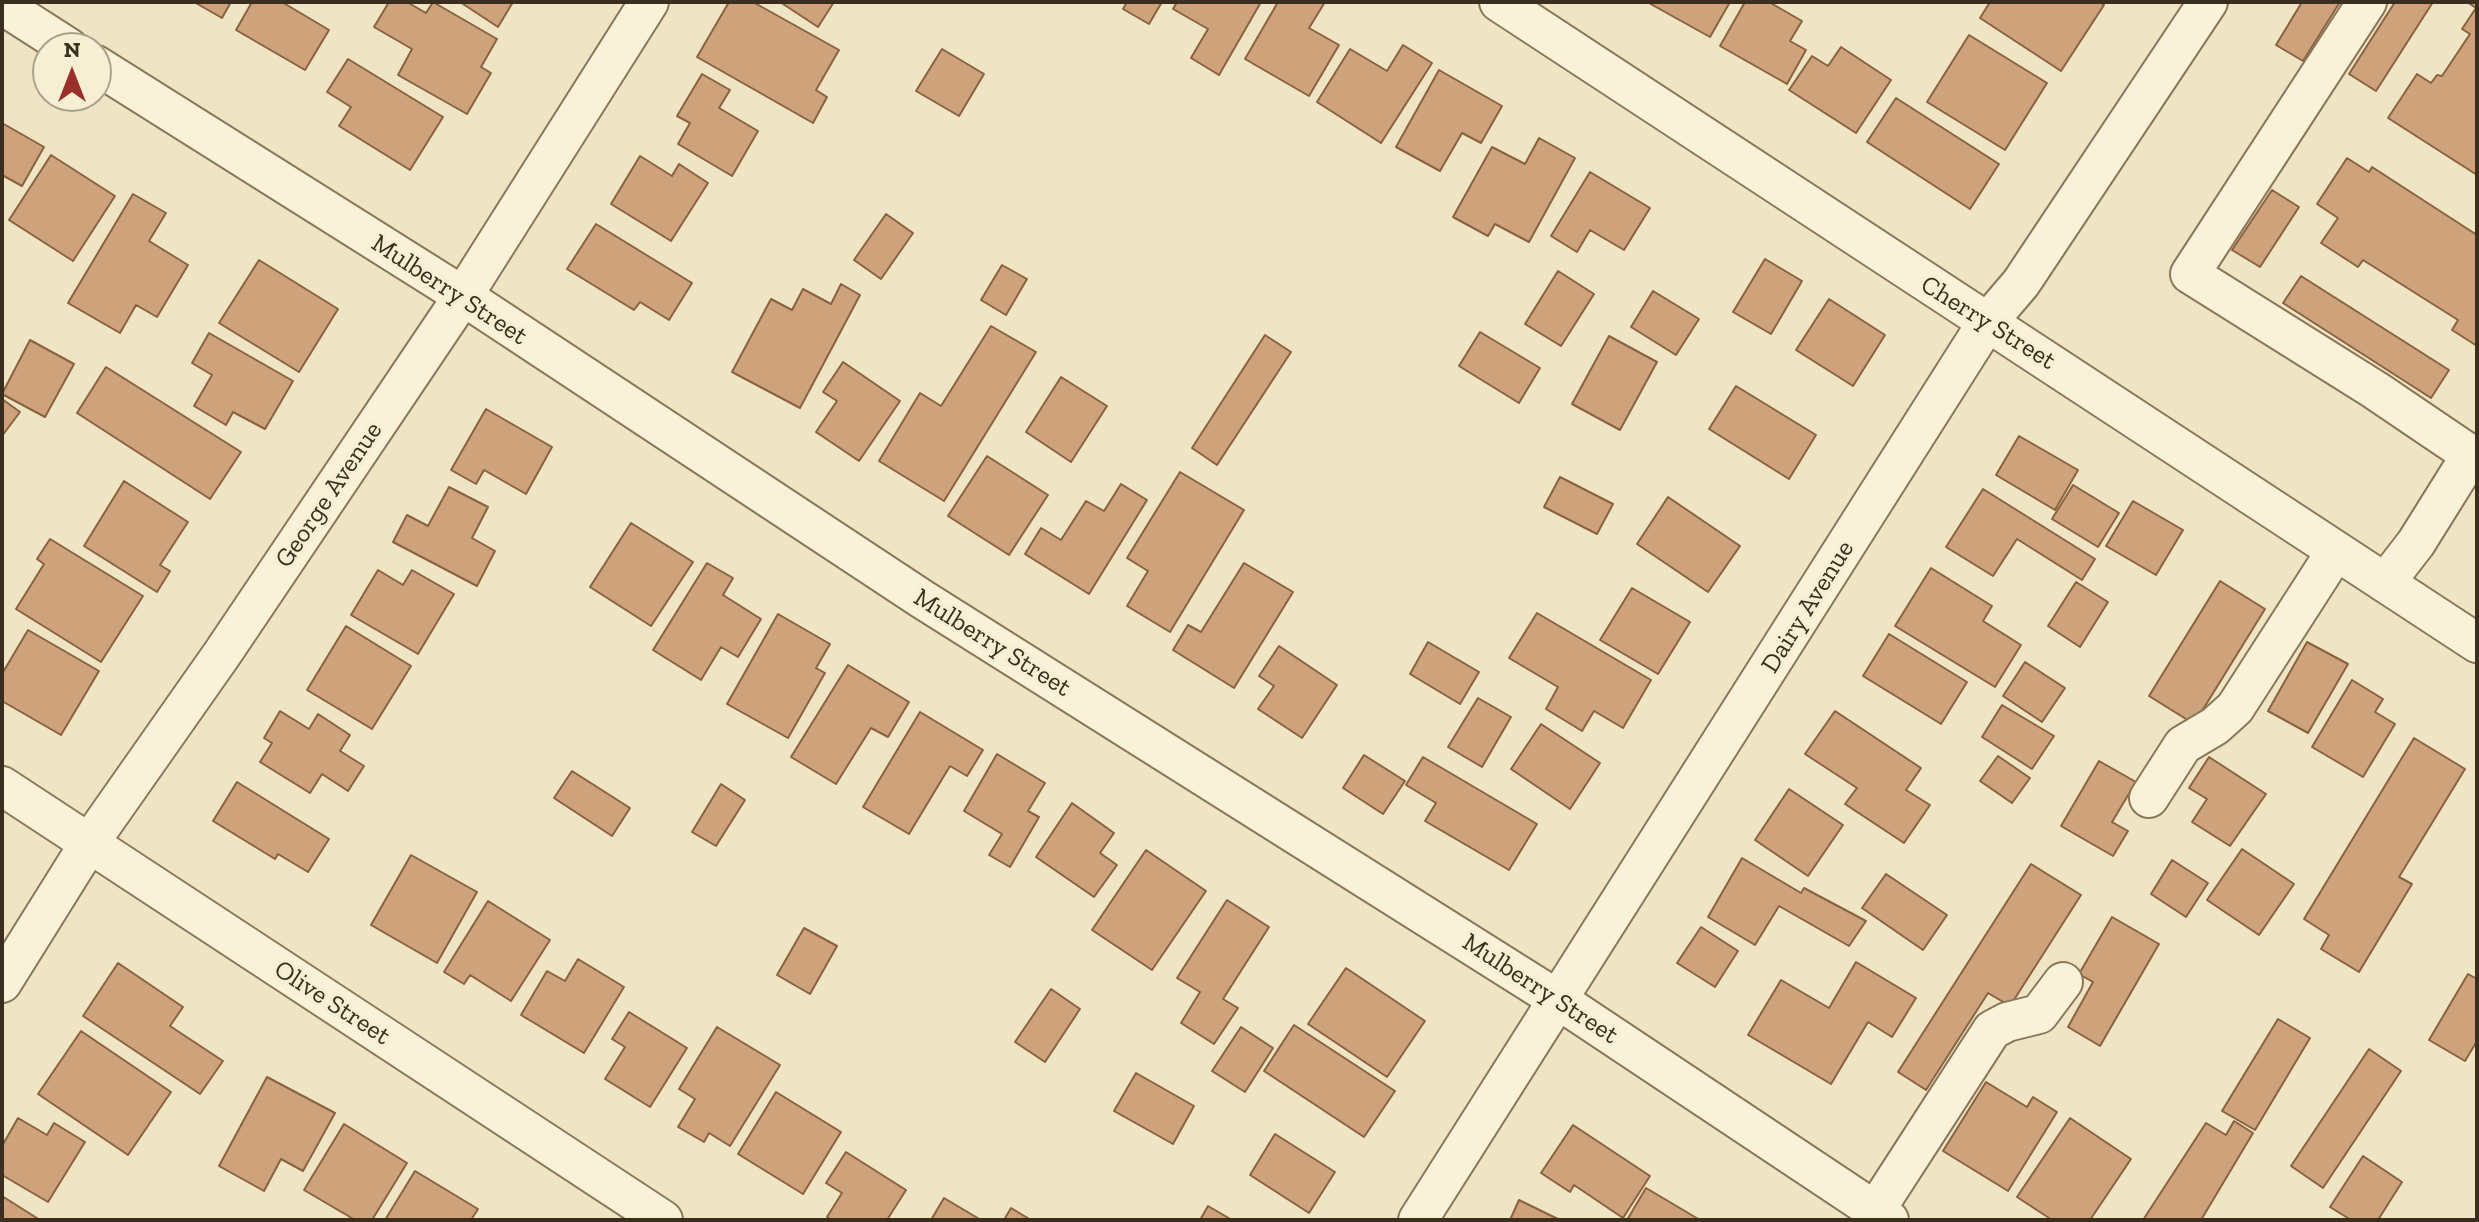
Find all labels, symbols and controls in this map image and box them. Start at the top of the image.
north arrow [32,32,112,112]
text: N [64,36,80,63]
street label: Mulberry Street [365,228,533,352]
street label: Cherry Street [1915,269,2061,377]
street label: George Avenue [269,416,389,574]
street label: Dairy Avenue [1755,535,1861,679]
street label: Mulberry Street [908,582,1076,704]
street label: Mulberry Street [1456,927,1624,1051]
street label: Olive Street [268,954,396,1052]

